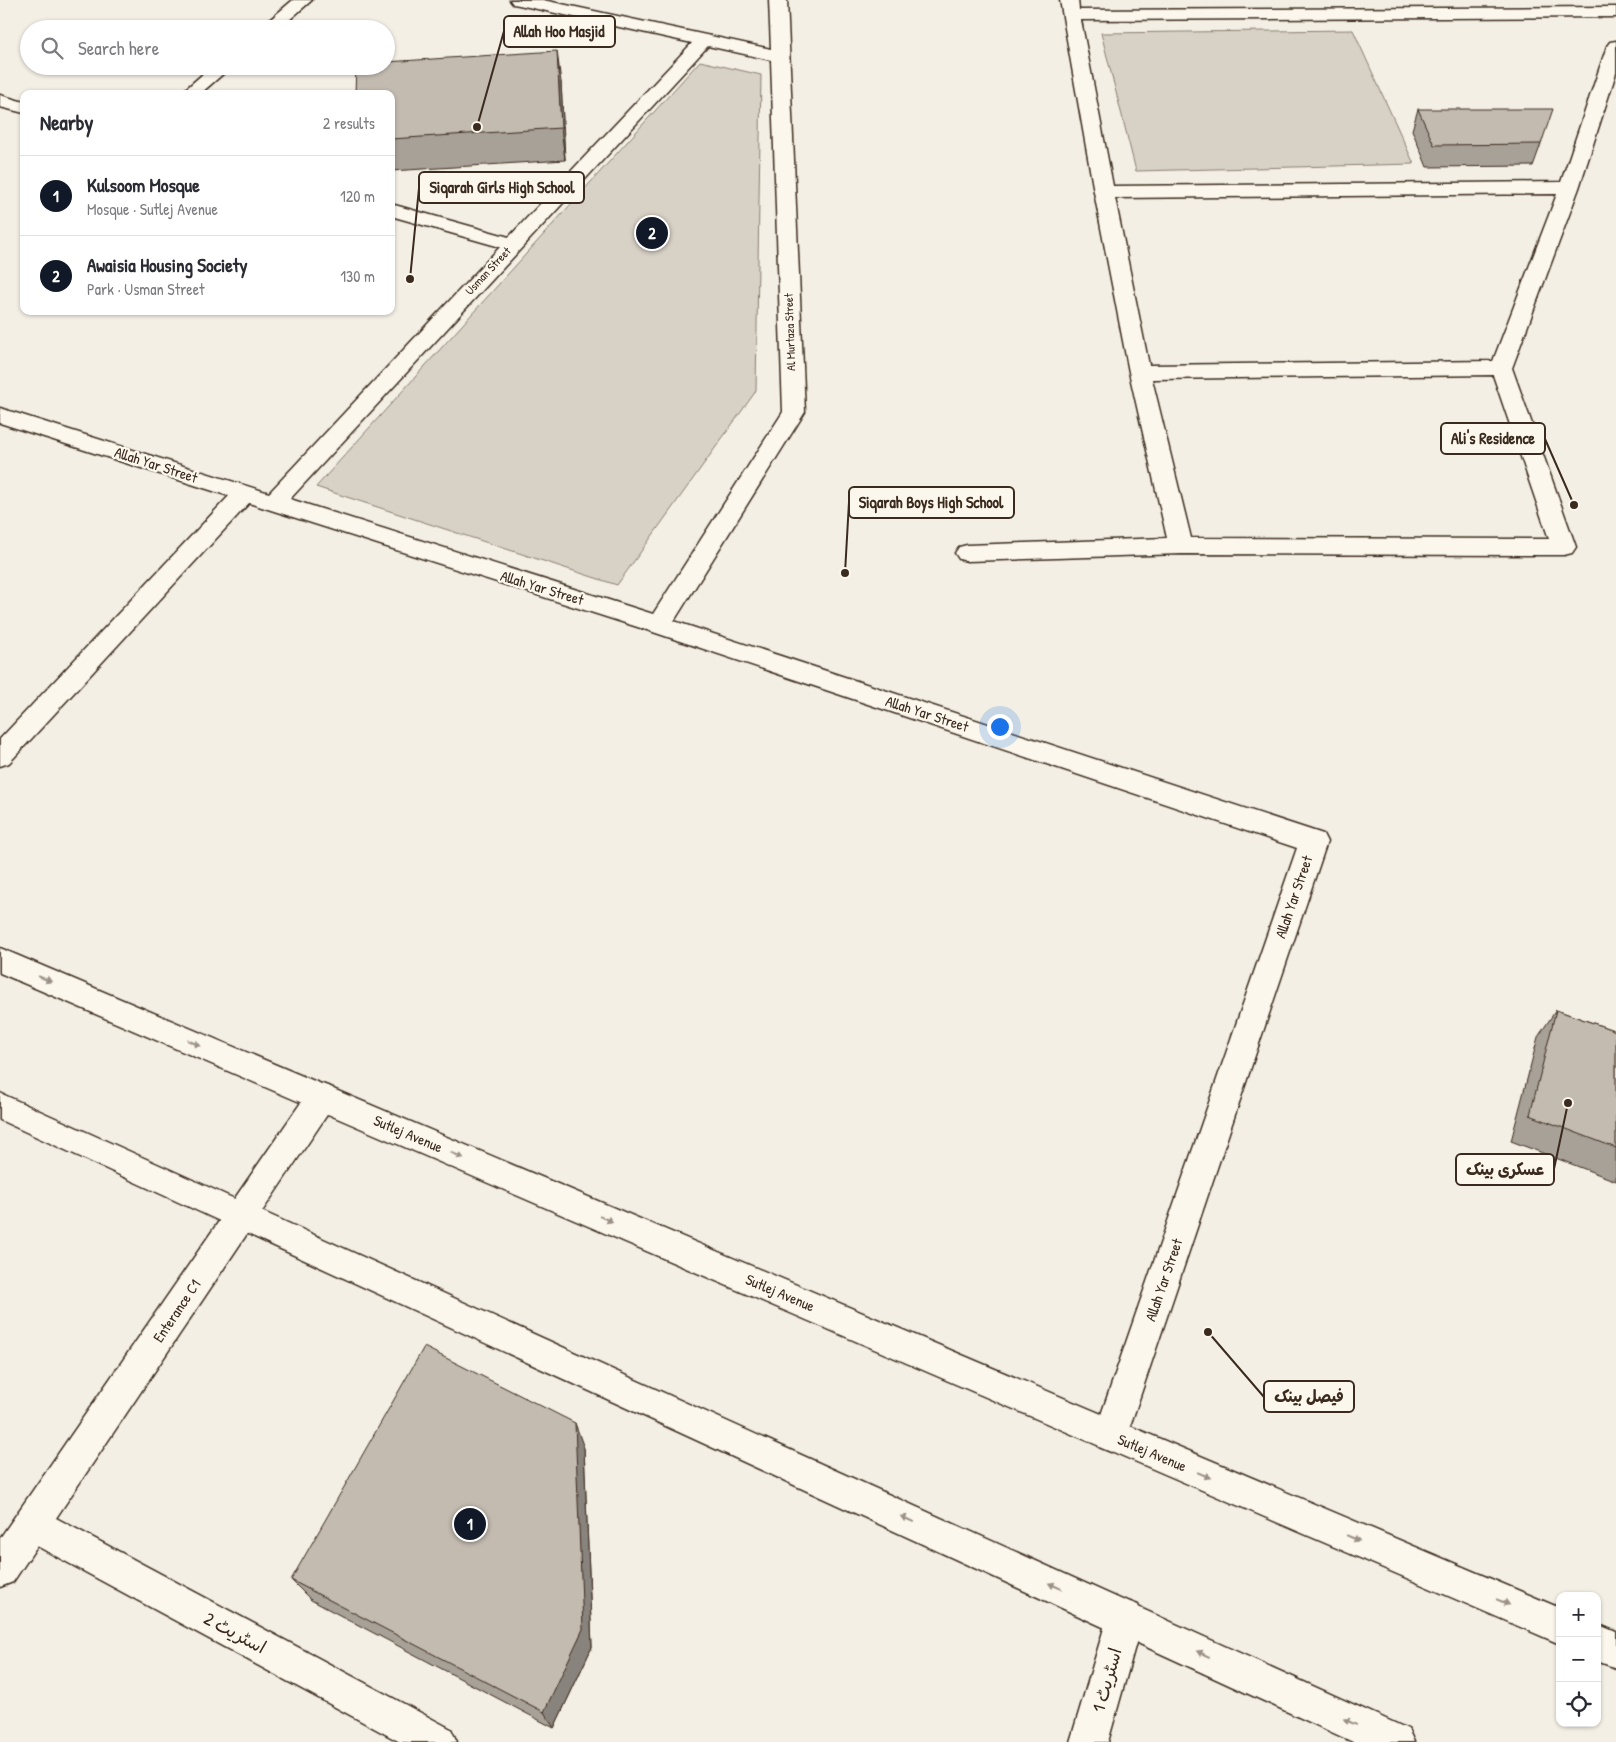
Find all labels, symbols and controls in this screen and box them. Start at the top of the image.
callout: Allah Hoo Masjid [504,16,615,47]
search box [20,20,395,75]
text: Allah Hoo Masjid [514,20,605,42]
icon: search [38,34,66,62]
text: Search here [78,35,159,61]
text: Nearby [40,108,93,137]
text: 2 results [323,112,375,134]
text: Kulsoom Mosque [87,172,200,198]
callout: Siqarah Girls High School [419,172,584,203]
text: Siqarah Girls High School [430,176,575,199]
text: 1 [53,185,59,207]
text: 120 m [340,185,375,207]
text: Mosque · Sutlej Avenue [87,198,218,220]
pin: 2 [636,214,668,252]
street label: Usman Street [461,242,515,298]
text: Awaisia Housing Society [87,252,247,278]
text: 2 [52,265,60,287]
text: 130 m [340,265,375,287]
text: Park · Usman Street [87,278,205,300]
street label: Al Murtaza Street [780,292,799,371]
callout: Ali's Residence [1441,423,1545,454]
text: Ali's Residence [1451,427,1536,449]
street label: Allah Yar Street [112,441,201,488]
callout: Siqarah Boys High School [849,487,1014,518]
text: Siqarah Boys High School [859,491,1004,514]
street label: Allah Yar Street [498,565,587,610]
street label: Allah Yar Street [883,690,972,737]
your location [987,714,1013,740]
street label: Allah Yar Street [1270,852,1318,941]
one-way arrow [38,976,52,984]
one-way arrow [187,1039,201,1047]
street label: Sutlej Avenue [370,1110,446,1157]
one-way arrow [449,1151,464,1159]
callout: عسکری بینک [1456,1154,1554,1185]
text: عسکری بینک [1466,1158,1545,1180]
one-way arrow [599,1215,613,1223]
street label: Allah Yar Street [1140,1235,1188,1324]
street label: Sutlej Avenue [742,1269,818,1316]
street label: Enterance C1 [148,1275,205,1346]
callout: فیصل بینک [1264,1381,1354,1412]
text: فیصل بینک [1274,1385,1344,1407]
street label: Sutlej Avenue [1114,1429,1190,1476]
one-way arrow [1197,1471,1211,1479]
pin: 1 [454,1505,486,1543]
one-way arrow [900,1514,914,1522]
one-way arrow [1346,1535,1360,1543]
one-way arrow [1048,1582,1062,1590]
map controls [1556,1592,1601,1727]
button: + [1556,1592,1601,1637]
one-way arrow [1496,1599,1510,1607]
street label: اسٹریٹ 2 [200,1606,271,1659]
button: − [1556,1637,1601,1682]
street label: اسٹریٹ 1 [1085,1645,1128,1715]
one-way arrow [1196,1649,1210,1657]
button: locate [1556,1682,1601,1727]
one-way arrow [1343,1717,1357,1725]

